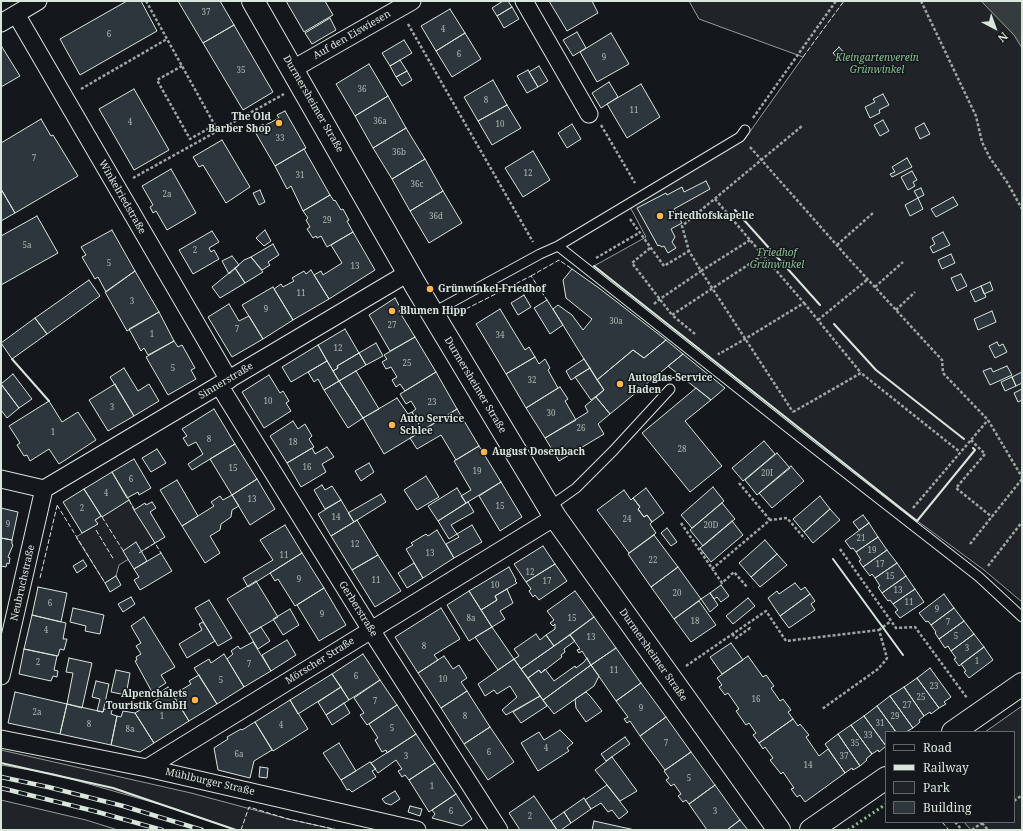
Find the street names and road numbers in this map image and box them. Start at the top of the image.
street label: Auf den Eiswiesen [311,8,393,62]
street label: Durmersheimer Straße [280,53,346,155]
street label: Winkelriedstraße [96,158,148,236]
street label: Durmersheimer Straße [441,335,509,435]
street label: Sinnerstraße [197,360,255,402]
street label: Neubruchstraße [8,544,38,622]
street label: Gerberstraße [336,579,380,639]
street label: Durmersheimer Straße [616,606,690,704]
street label: Mörscher Straße [283,635,357,687]
street label: Mühlburger Straße [164,766,256,798]

